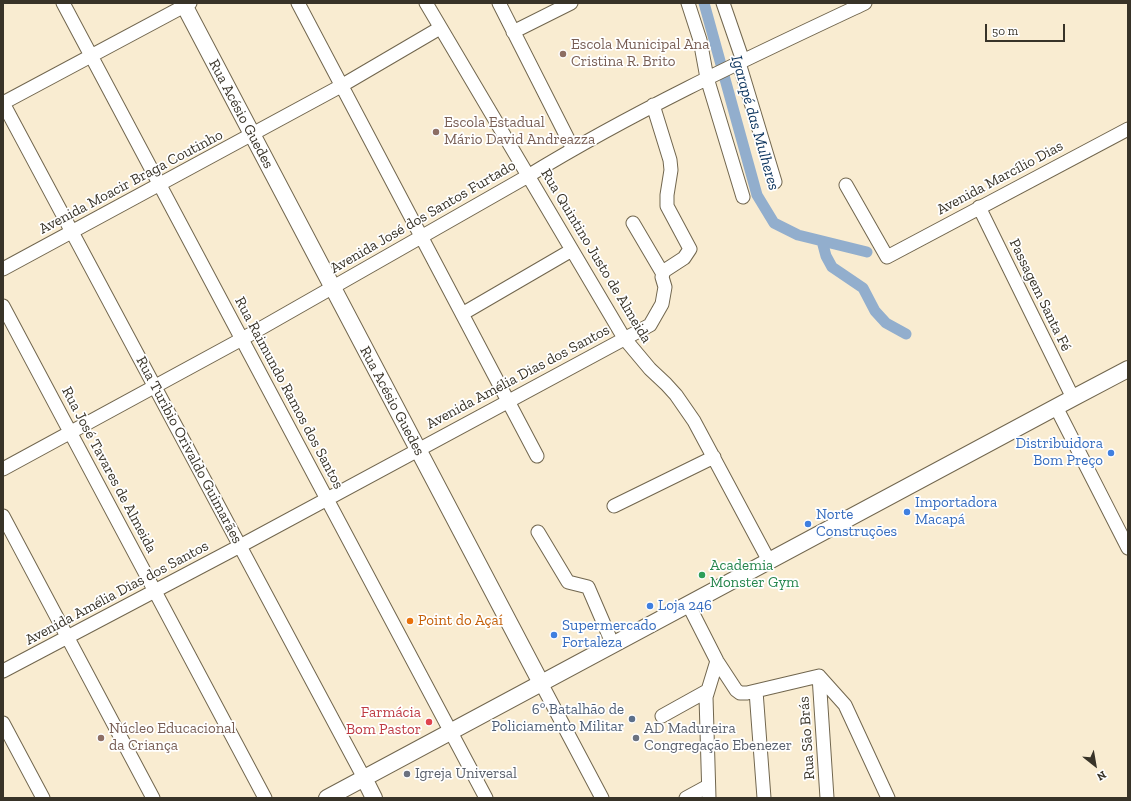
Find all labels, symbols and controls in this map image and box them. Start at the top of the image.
scale bar [987,16,1067,42]
text: 50 m [992,24,1018,38]
place label: Escola Municipal Ana Cristina R. Brito [571,36,709,71]
marker: Escola Municipal Ana Cristina R. Brito [558,49,568,59]
water label: Igarapé das Mulheres [727,53,783,193]
street label: Rua Acésio Guedes [205,56,277,172]
place label: Escola Estadual Mário David Andreazza [444,114,595,149]
street label: Avenida Moacir Braga Coutinho [36,126,226,238]
marker: Escola Estadual Mário David Andreazza [431,127,441,137]
street label: Avenida Marcílio Dias [934,137,1066,219]
street label: Avenida José dos Santos Furtado [327,156,519,278]
street label: Rua Quintino Justo de Almeida [537,166,655,346]
street label: Passagem Santa Fé [1005,236,1075,354]
street label: Rua Raimundo Ramos dos Santos [231,294,347,492]
street label: Avenida Amélia Dias dos Santos [423,321,613,433]
street label: Rua Acésio Guedes [356,343,428,459]
street label: Rua Turibio Orivaldo Guimarães [132,353,246,547]
street label: Rua José Tavares de Almeida [57,384,161,556]
place label: Distribuidora Bom Preço [1015,435,1103,470]
marker: Distribuidora Bom Preço [1106,448,1116,458]
place label: Importadora Macapá [915,494,997,529]
place label: Norte Construções [816,506,897,541]
marker: Importadora Macapá [902,507,912,517]
marker: Norte Construções [803,519,813,529]
street label: Avenida Amélia Dias dos Santos [22,537,212,649]
place label: Academia Monster Gym [710,557,799,592]
marker: Academia Monster Gym [697,570,707,580]
place label: Loja 246 [658,597,712,615]
marker: Loja 246 [645,601,655,611]
place label: Point do Açaí [418,612,503,630]
marker: Point do Açaí [405,616,415,626]
place label: Supermercado Fortaleza [562,617,656,652]
marker: Supermercado Fortaleza [549,630,559,640]
street label: Rua São Brás [795,696,819,780]
place label: 6º Batalhão de Policiamento Militar [491,701,624,736]
place label: Farmácia Bom Pastor [346,704,421,739]
marker: 6º Batalhão de Policiamento Militar [627,714,637,724]
marker: Farmácia Bom Pastor [424,717,434,727]
place label: Núcleo Educacional da Criança [109,720,236,755]
place label: AD Madureira Congregação Ebenezer [644,720,792,755]
marker: Núcleo Educacional da Criança [96,733,106,743]
marker: AD Madureira Congregação Ebenezer [631,733,641,743]
north arrow [1075,745,1115,785]
place label: Igreja Universal [415,765,517,783]
text: N [1095,768,1108,783]
marker: Igreja Universal [402,769,412,779]

